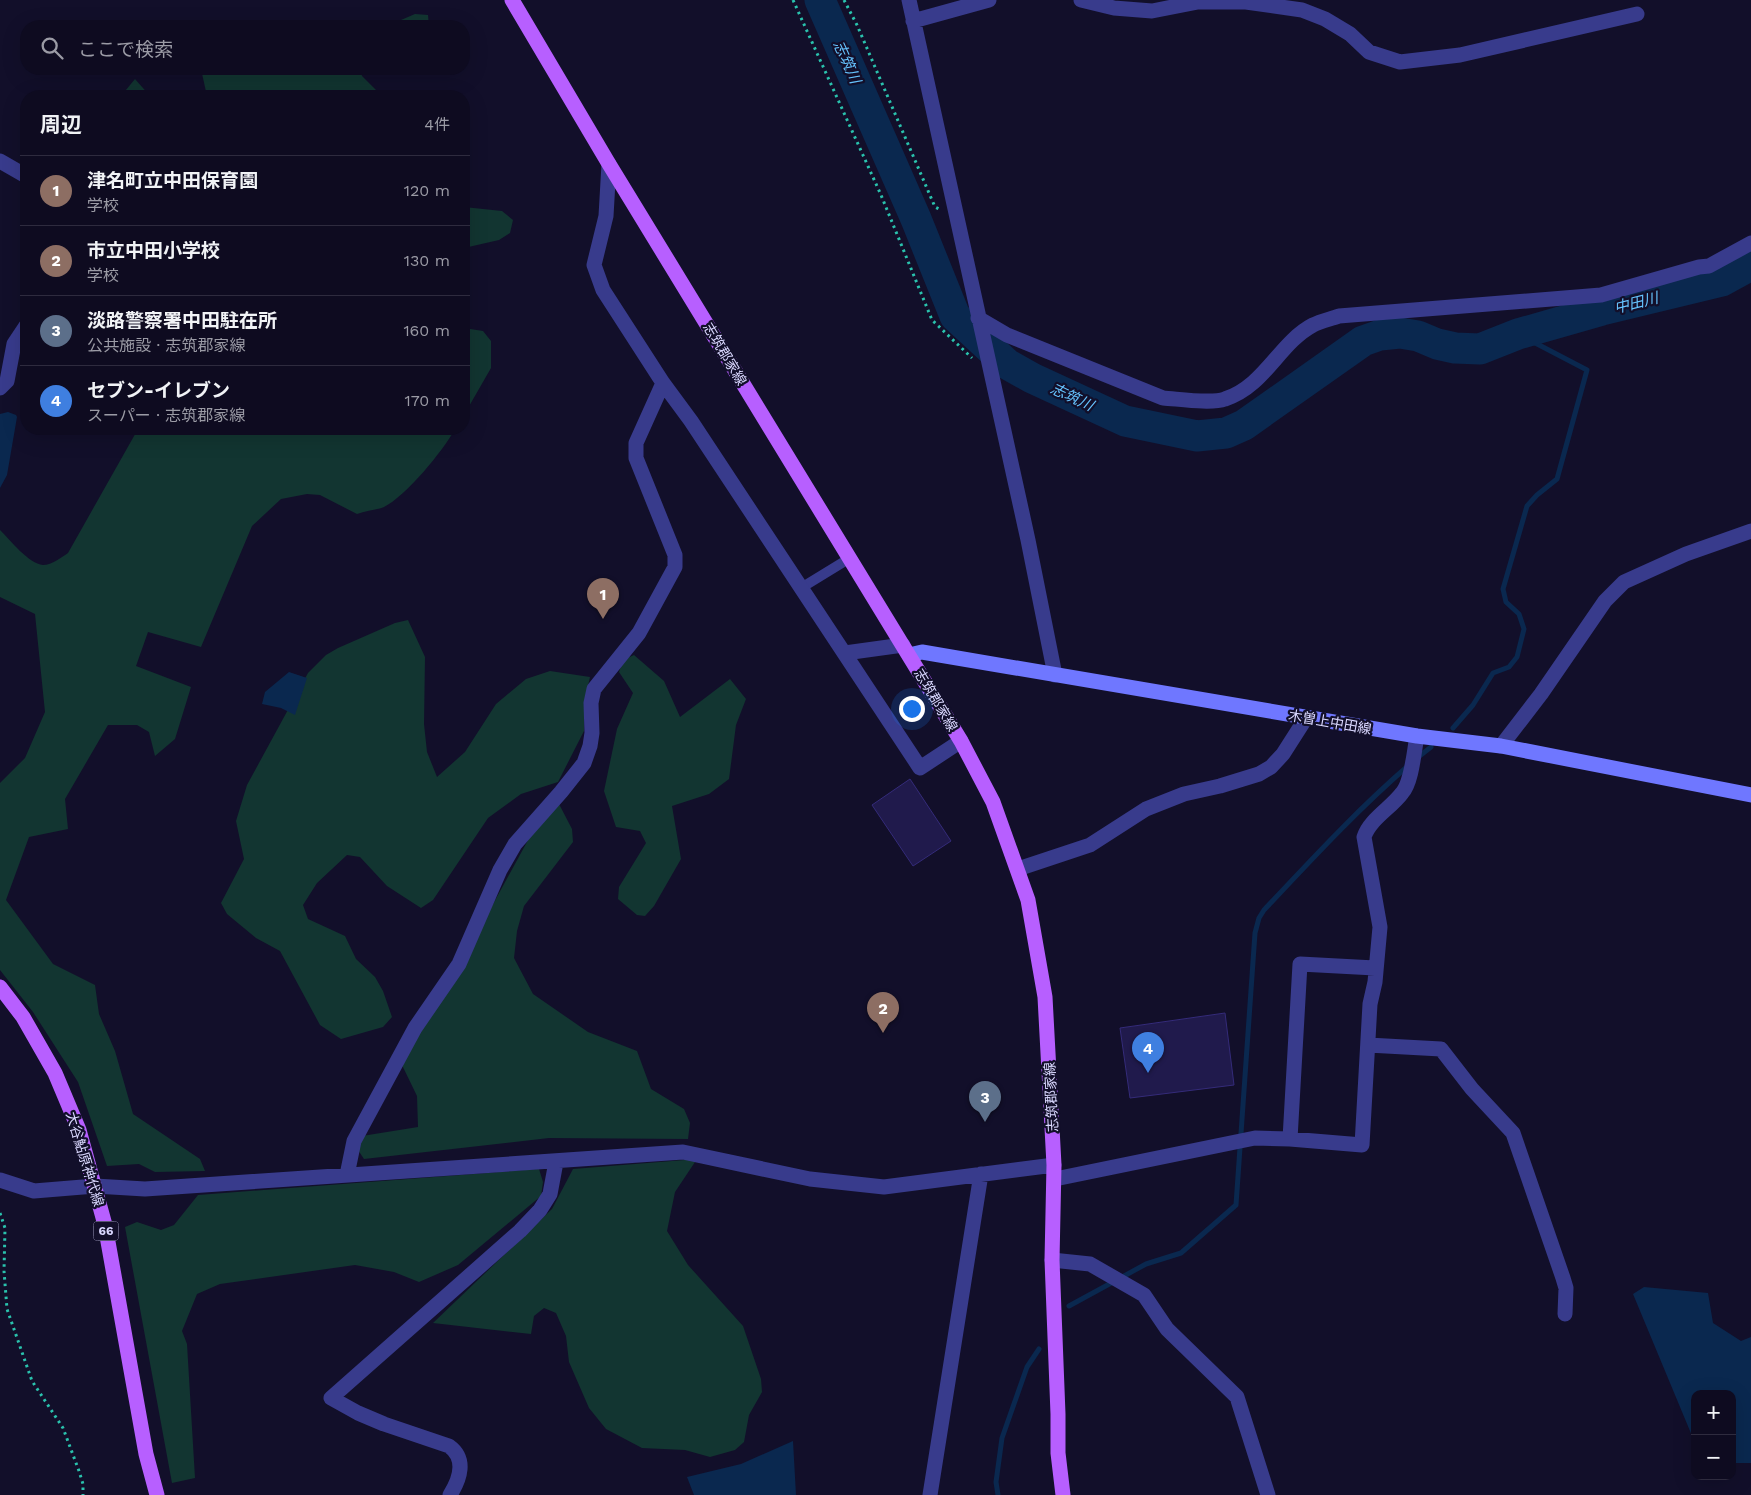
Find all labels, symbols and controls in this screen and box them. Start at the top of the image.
search box [20,20,470,75]
icon: search [38,34,66,62]
text: ここで検索 [78,38,173,61]
water label: 志筑川 [830,38,865,88]
text: 周辺 [40,112,82,137]
text: 4件 [424,115,450,134]
text: 津名町立中田保育園 [87,169,258,192]
text: 1 [53,181,59,200]
text: 120 m [404,181,450,200]
text: 学校 [87,196,119,215]
text: 市立中田小学校 [87,239,220,262]
text: 2 [51,251,61,270]
text: 130 m [404,251,450,270]
text: 学校 [87,266,119,285]
water label: 中田川 [1612,288,1662,317]
text: 淡路警察署中田駐在所 [87,309,277,332]
street label: 志筑郡家線 [700,320,750,388]
text: 3 [51,321,61,340]
text: 160 m [403,321,450,340]
text: 公共施設 · 志筑郡家線 [87,336,246,355]
text: セブン-イレブン [87,379,230,402]
water label: 志筑川 [1048,379,1098,416]
text: 4 [51,391,61,410]
text: 170 m [404,391,450,410]
text: スーパー · 志筑郡家線 [87,406,245,425]
pin: 1 [587,578,619,619]
street label: 志筑郡家線 [911,666,961,734]
your location [899,696,925,722]
street label: 木曽上中田線 [1287,707,1373,737]
pin: 2 [867,992,899,1033]
pin: 4 [1132,1032,1164,1073]
street label: 志筑郡家線 [1041,1062,1061,1132]
pin: 3 [969,1081,1001,1122]
street label: 大谷鮎原神代線 [63,1110,107,1208]
road number: 66 [94,1222,118,1240]
map controls [1691,1390,1736,1480]
button: + [1691,1390,1736,1435]
button: − [1691,1435,1736,1480]

